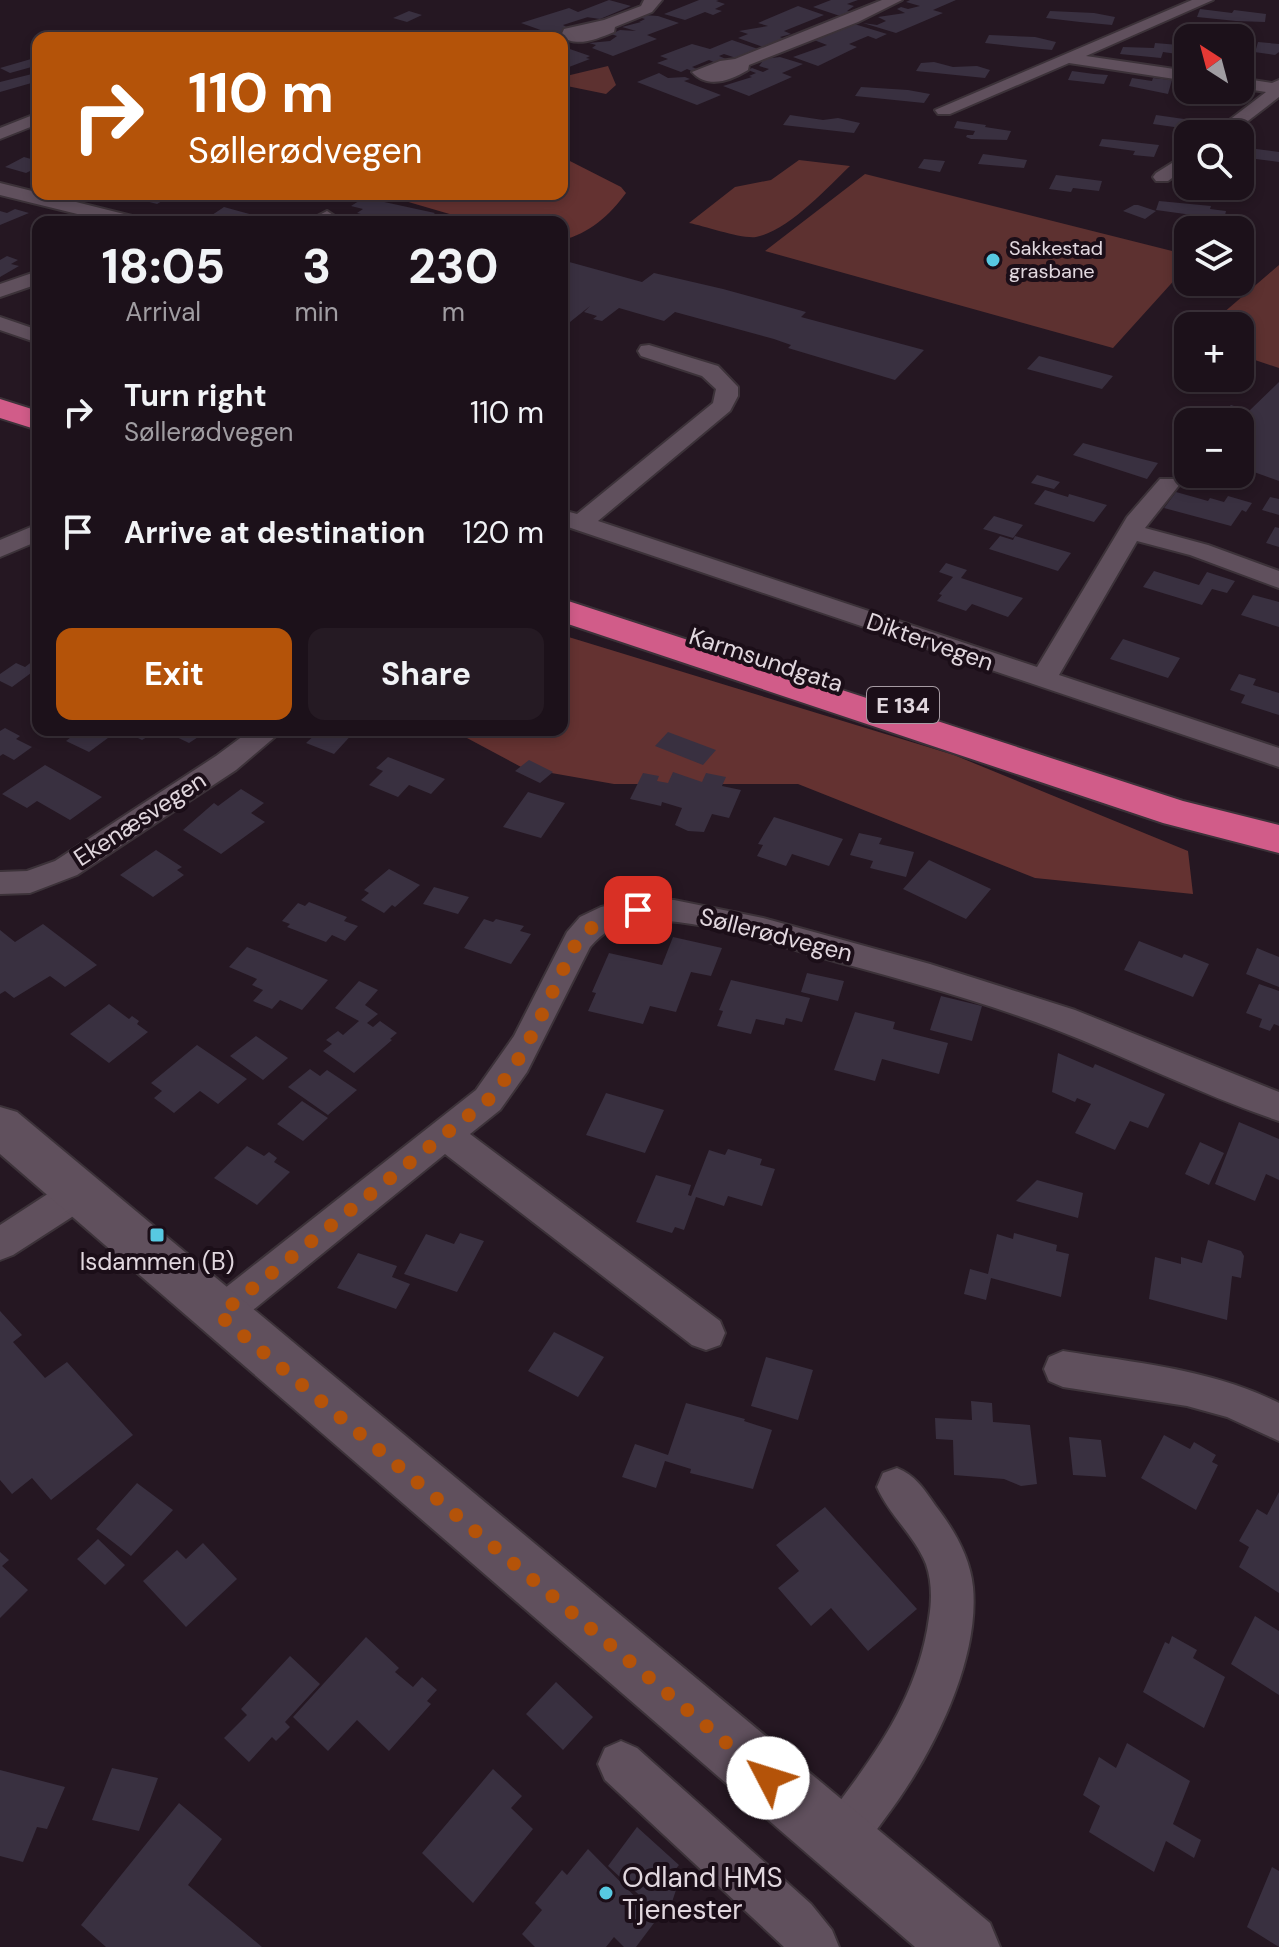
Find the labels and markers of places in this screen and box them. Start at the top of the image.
place label: Sakkestad grasbane [1009,235,1103,284]
marker: Sakkestad grasbane [984,251,1002,269]
pin [604,876,672,944]
marker: Isdammen (B) [148,1226,166,1244]
place label: Isdammen (B) [80,1246,234,1277]
place label: Odland HMS Tjenester [622,1859,783,1928]
marker: Odland HMS Tjenester [597,1884,615,1902]

